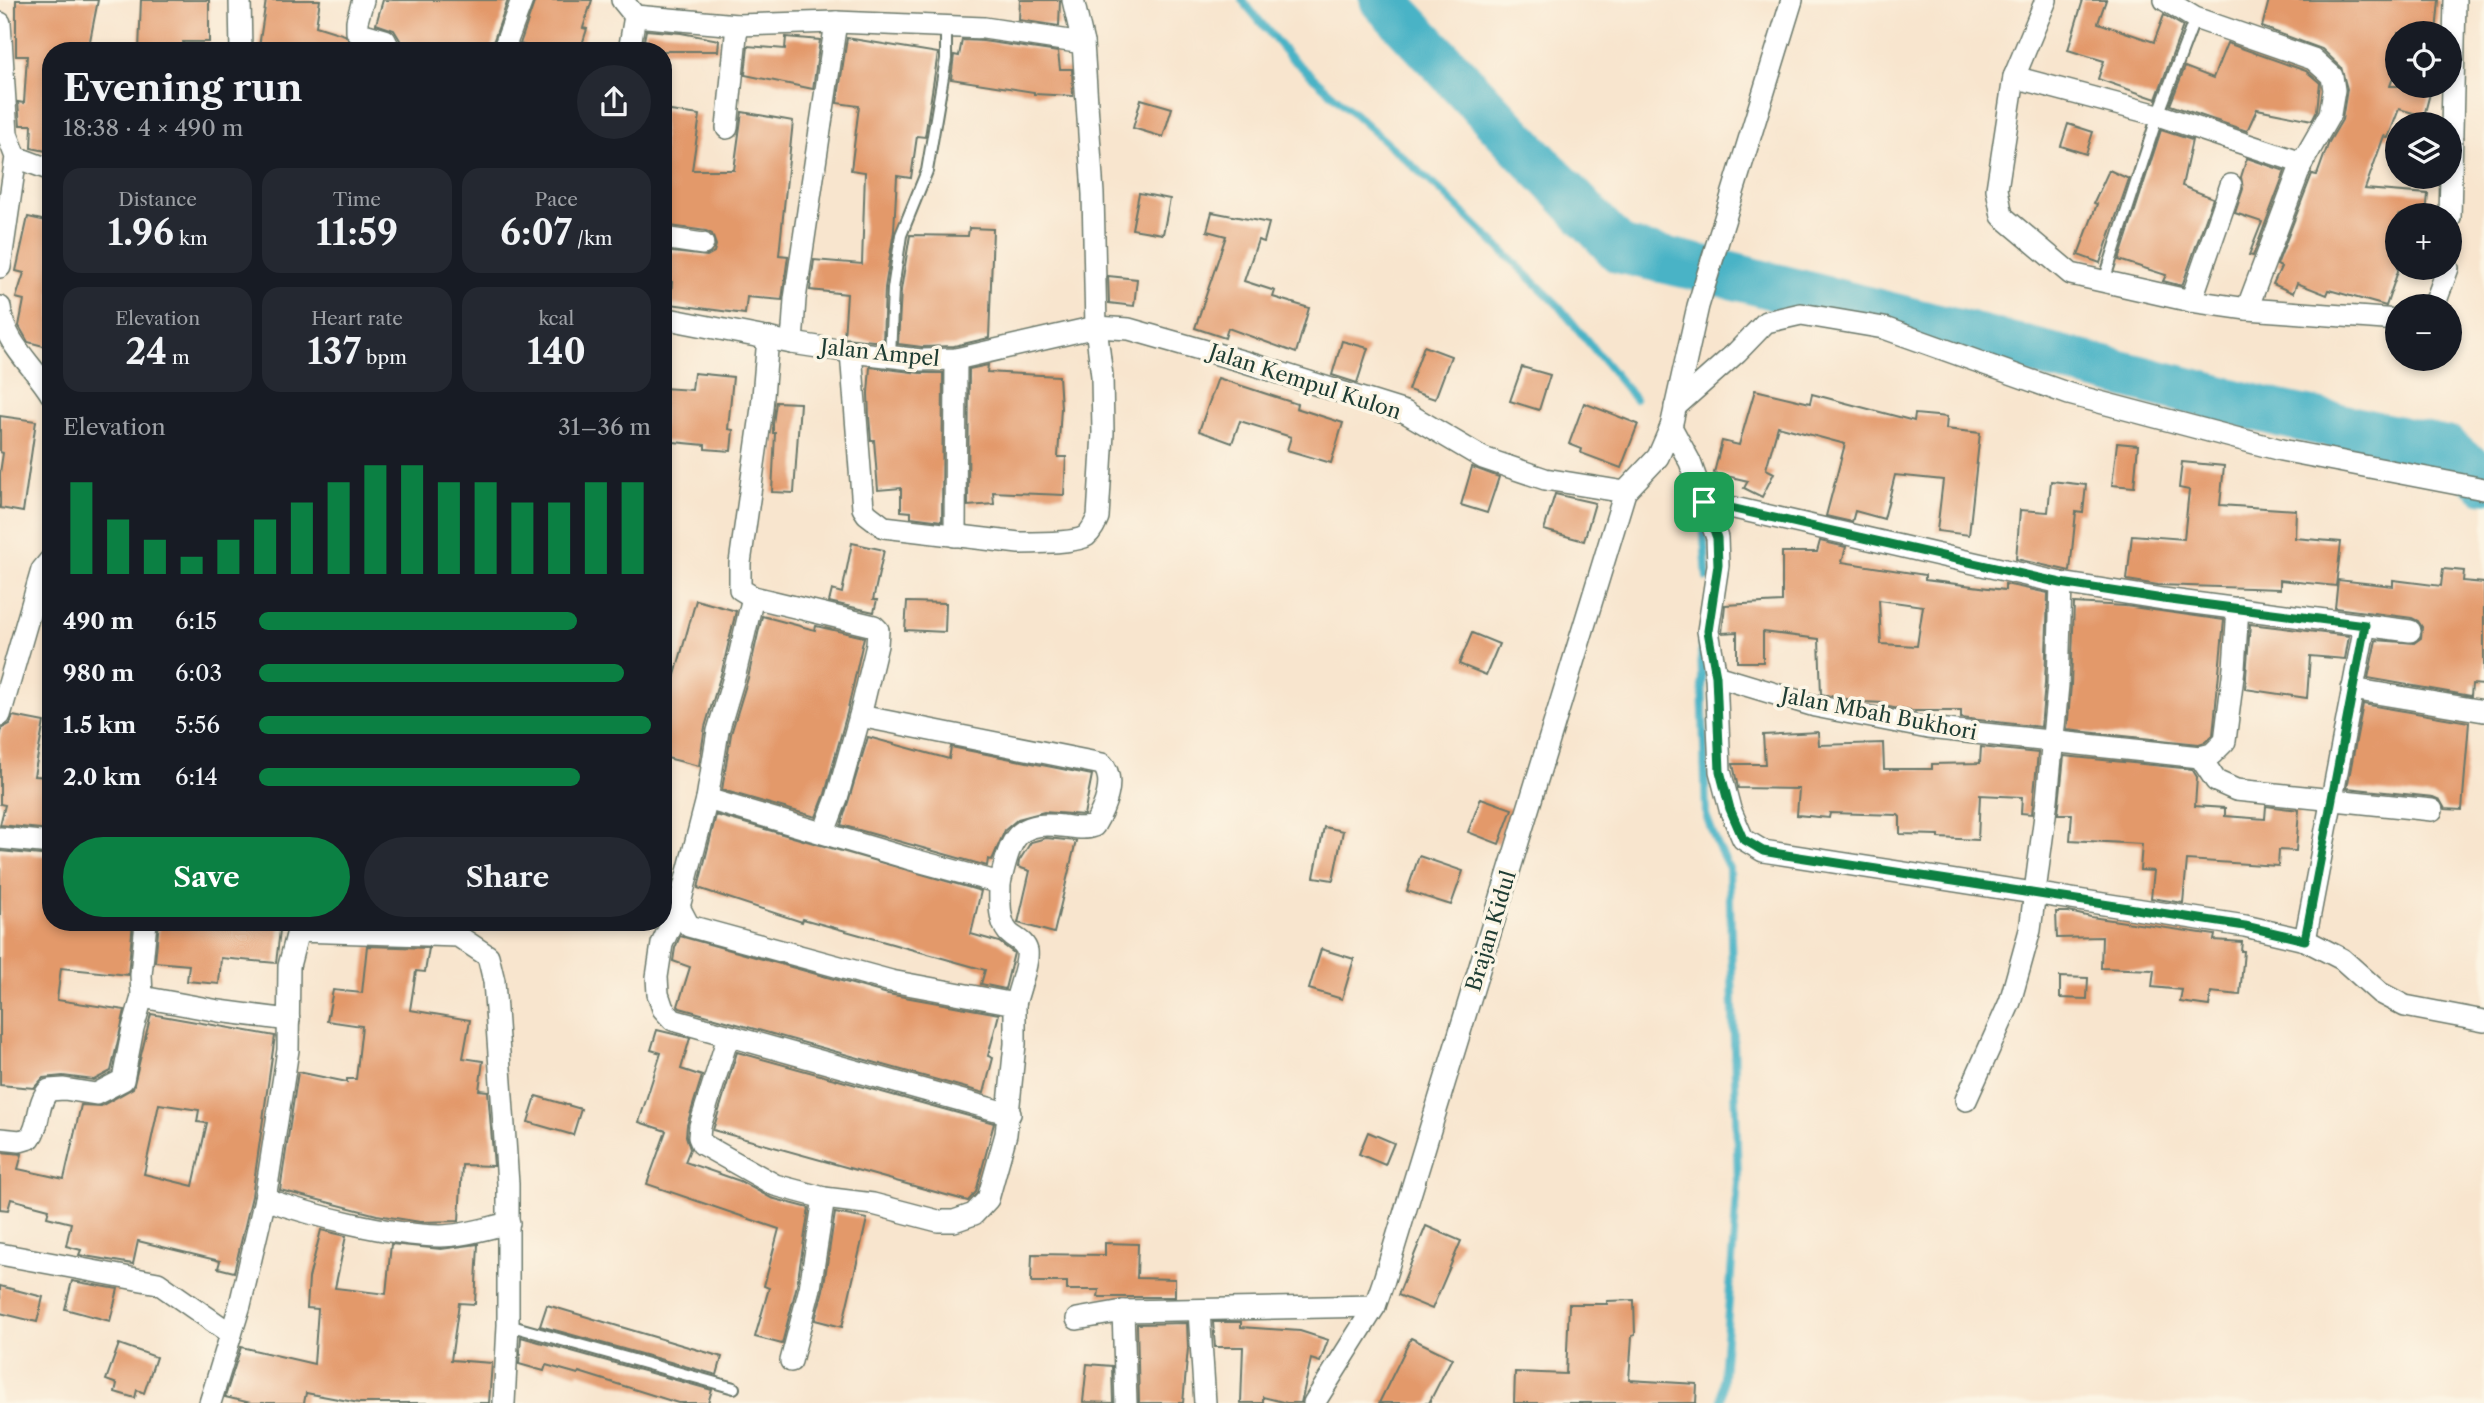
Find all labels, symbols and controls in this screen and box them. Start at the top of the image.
map controls [2385,21,2462,371]
button: locate [2385,21,2462,98]
text: Evening run [63,64,303,111]
button: share [577,65,651,139]
button: layers [2385,112,2462,189]
text: 18:38 · 4 × 490 m [63,114,243,142]
text: Distance [118,188,197,211]
text: Time [333,188,381,211]
text: Pace [535,188,578,211]
button: + [2385,203,2462,280]
text: 1.96 [108,211,174,254]
text: 11:59 [316,211,398,254]
text: 6:07 [500,211,572,254]
text: km [174,227,208,250]
text: /km [572,227,613,250]
button: − [2385,294,2462,371]
text: Elevation [115,307,200,330]
text: Heart rate [311,307,403,330]
text: kcal [538,307,574,330]
text: 24 [126,330,167,373]
text: 137 [307,330,361,373]
text: 140 [527,330,586,373]
street label: Jalan Ampel [816,334,941,371]
street label: Jalan Kempul Kulon [1203,338,1404,424]
text: m [167,346,190,369]
text: bpm [361,346,407,369]
text: Elevation [63,413,166,441]
text: 31–36 m [558,413,651,441]
pin [1674,472,1734,532]
icon: arrive [1685,483,1723,521]
text: 490 m [63,607,134,635]
text: 6:15 [175,607,217,635]
text: 980 m [63,659,134,687]
text: 6:03 [175,659,222,687]
street label: Jalan Mbah Bukhori [1776,682,1979,745]
text: 1.5 km [63,711,136,739]
text: 5:56 [175,711,220,739]
text: 2.0 km [63,763,141,791]
text: 6:14 [175,763,218,791]
button: Save [63,837,350,917]
button: Share [364,837,651,917]
street label: Brajan Kidul [1460,867,1521,994]

